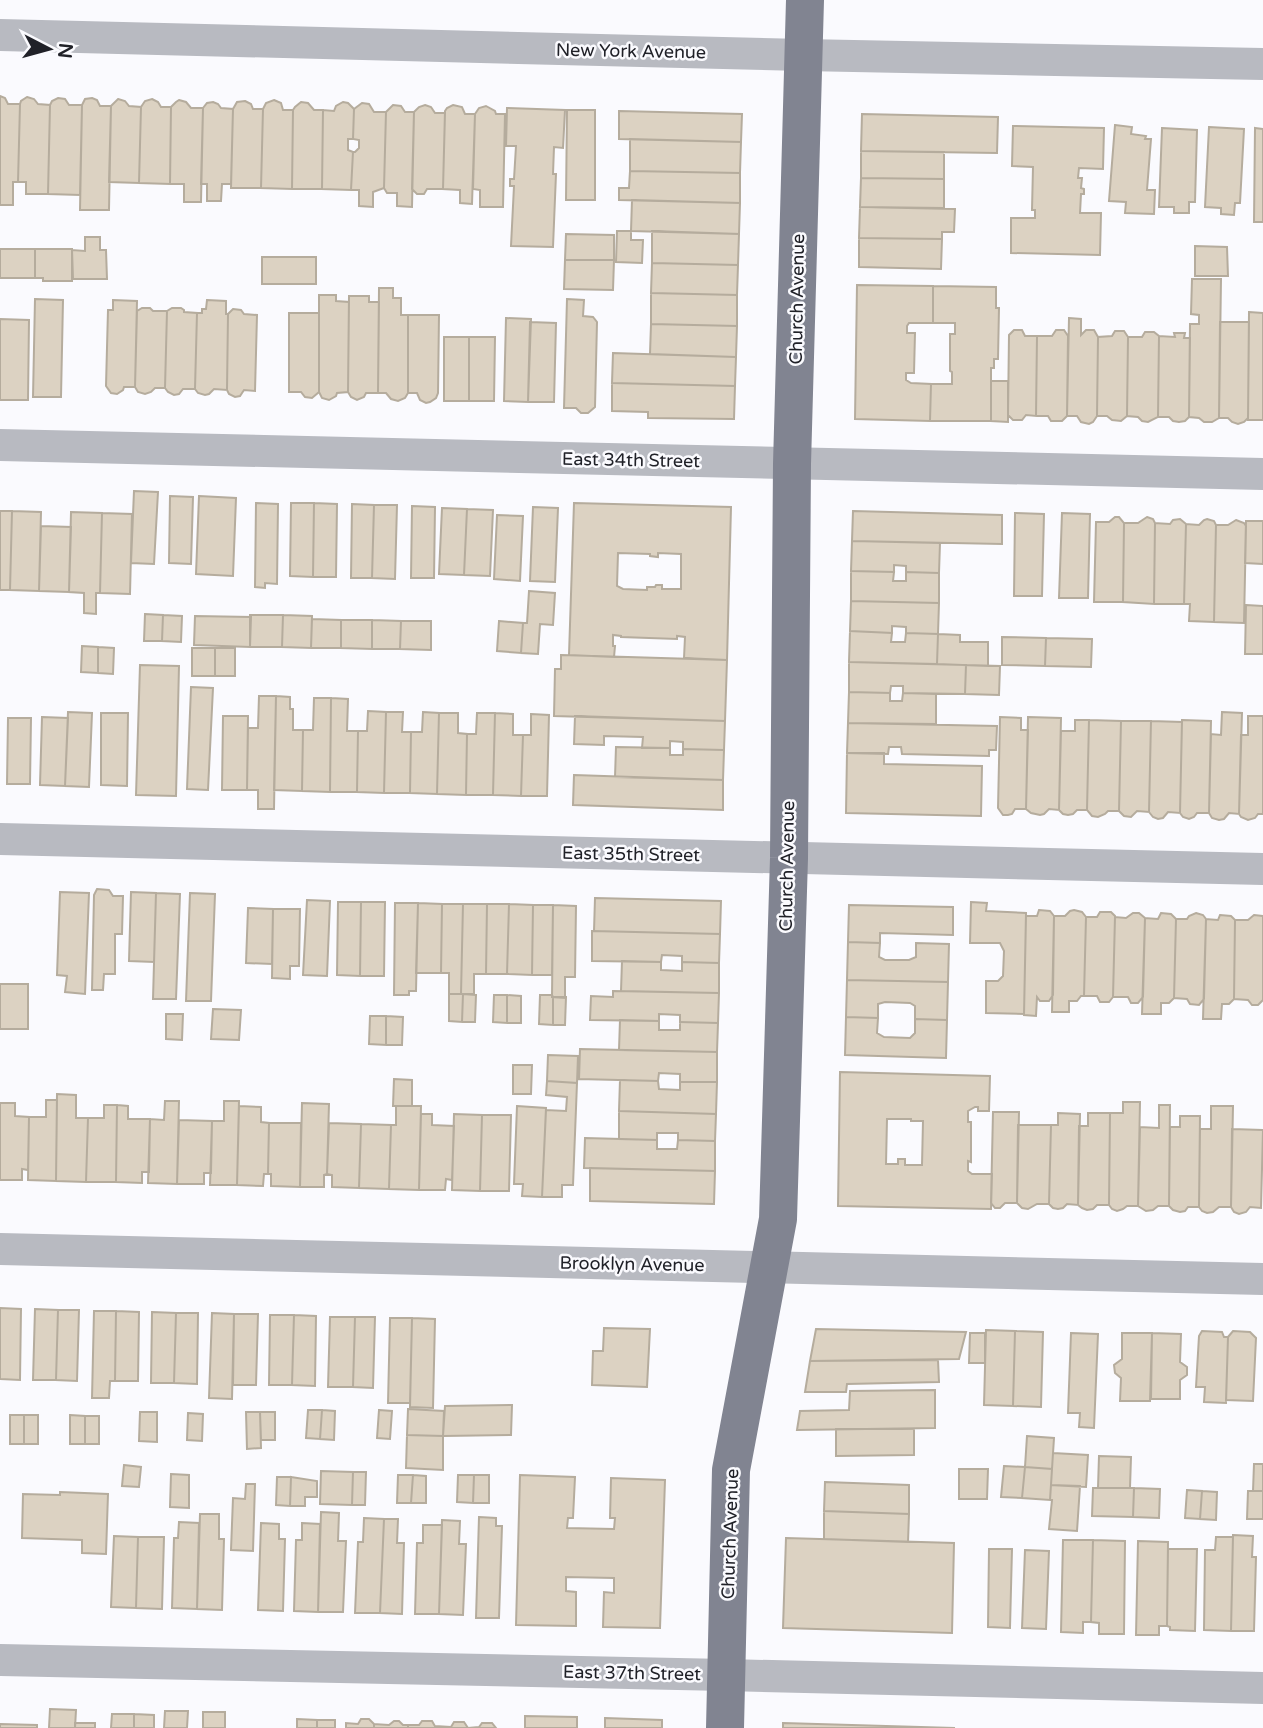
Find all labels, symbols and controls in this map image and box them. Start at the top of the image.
north arrow [14,14,84,84]
street label: New York Avenue [556,39,706,63]
text: N [53,42,77,59]
street label: Church Avenue [785,233,809,365]
street label: East 34th Street [562,448,700,472]
street label: Church Avenue [775,800,799,932]
street label: East 35th Street [562,842,700,866]
street label: Brooklyn Avenue [559,1252,705,1276]
street label: Church Avenue [717,1468,743,1600]
street label: East 37th Street [563,1661,701,1685]

